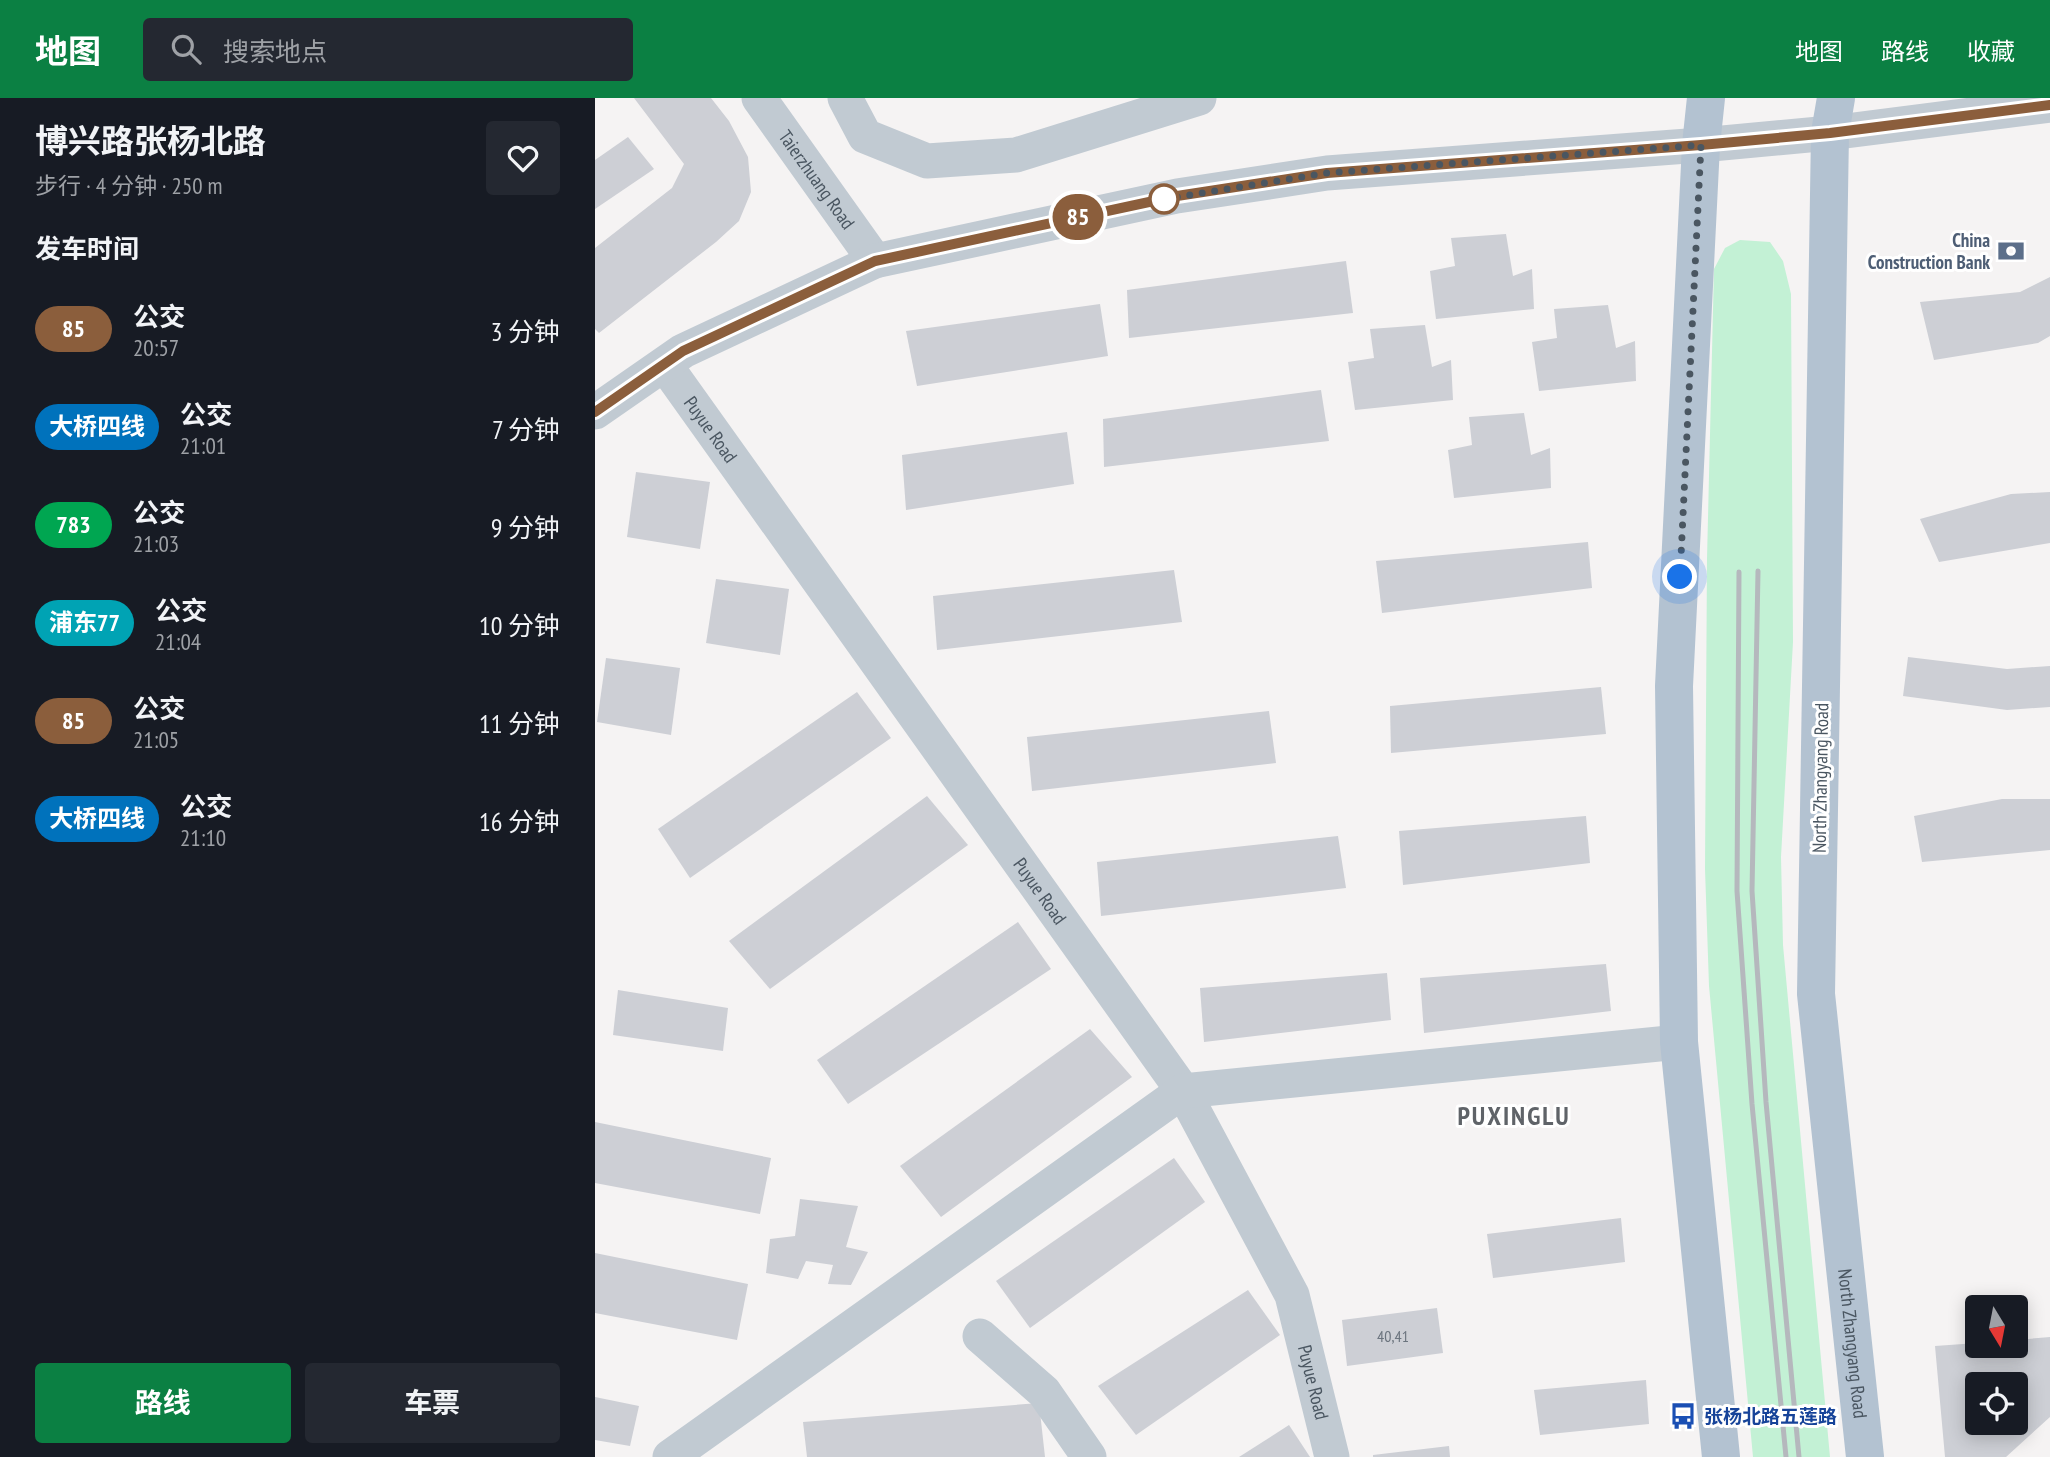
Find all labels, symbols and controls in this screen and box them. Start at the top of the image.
search box [143,18,633,81]
text: 地图 [35,29,101,72]
icon: search [167,30,205,68]
text: 搜索地点 [223,35,327,68]
text: 地图 [1795,36,1843,67]
text: 路线 [1881,36,1929,67]
text: 收藏 [1967,36,2015,67]
text: 博兴路张杨北路 [35,119,266,162]
button: heart [486,121,560,195]
street label: Taierzhuang Road [774,125,860,234]
text: 步行 · 4 分钟 · 250 m [35,171,222,200]
unlabelled marker [1149,184,1179,214]
line badge: 85 [1047,194,1109,240]
text: 85 [1067,201,1089,232]
place label: China Construction Bank [1868,228,1990,274]
text: 发车时间 [35,232,139,265]
bank icon: China Construction Bank [1996,236,2026,266]
text: 公交 [133,300,185,333]
text: 85 [62,313,85,344]
text: 3 分钟 [491,315,560,348]
text: 20:57 [133,333,179,362]
street label: Puyue Road [679,391,743,467]
text: 公交 [180,398,232,431]
text: 大桥四线 [49,411,145,442]
text: 7 分钟 [492,413,560,446]
text: 21:01 [180,431,226,460]
text: 公交 [133,496,185,529]
text: 783 [56,509,91,540]
text: 9 分钟 [491,511,560,544]
text: 21:03 [133,529,179,558]
your location [1662,559,1697,594]
text: 公交 [155,594,207,627]
text: 浦东77 [49,607,120,638]
text: 10 分钟 [479,609,560,642]
text: 21:04 [155,627,201,656]
text: 公交 [133,692,185,725]
street label: North Zhangyang Road [1807,703,1833,853]
text: 85 [62,705,85,736]
text: 11 分钟 [479,707,560,740]
text: 21:05 [133,725,179,754]
text: 公交 [180,790,232,823]
text: 大桥四线 [49,803,145,834]
text: 16 分钟 [479,805,560,838]
text: 21:10 [180,823,226,852]
street label: Puyue Road [1008,853,1072,929]
district label: PUXINGLU [1457,1099,1571,1132]
street label: North Zhangyang Road [1833,1267,1873,1419]
north arrow [1965,1295,2028,1358]
map controls [1965,1295,2028,1435]
house number: 40,41 [1377,1326,1409,1346]
street label: Puyue Road [1293,1342,1334,1422]
button: 路线 [35,1363,291,1443]
button: 车票 [305,1363,560,1443]
button: locate [1965,1372,2028,1435]
bus stop icon: 张杨北路五莲路 [1668,1401,1698,1431]
place label: 张杨北路五莲路 [1704,1404,1837,1428]

